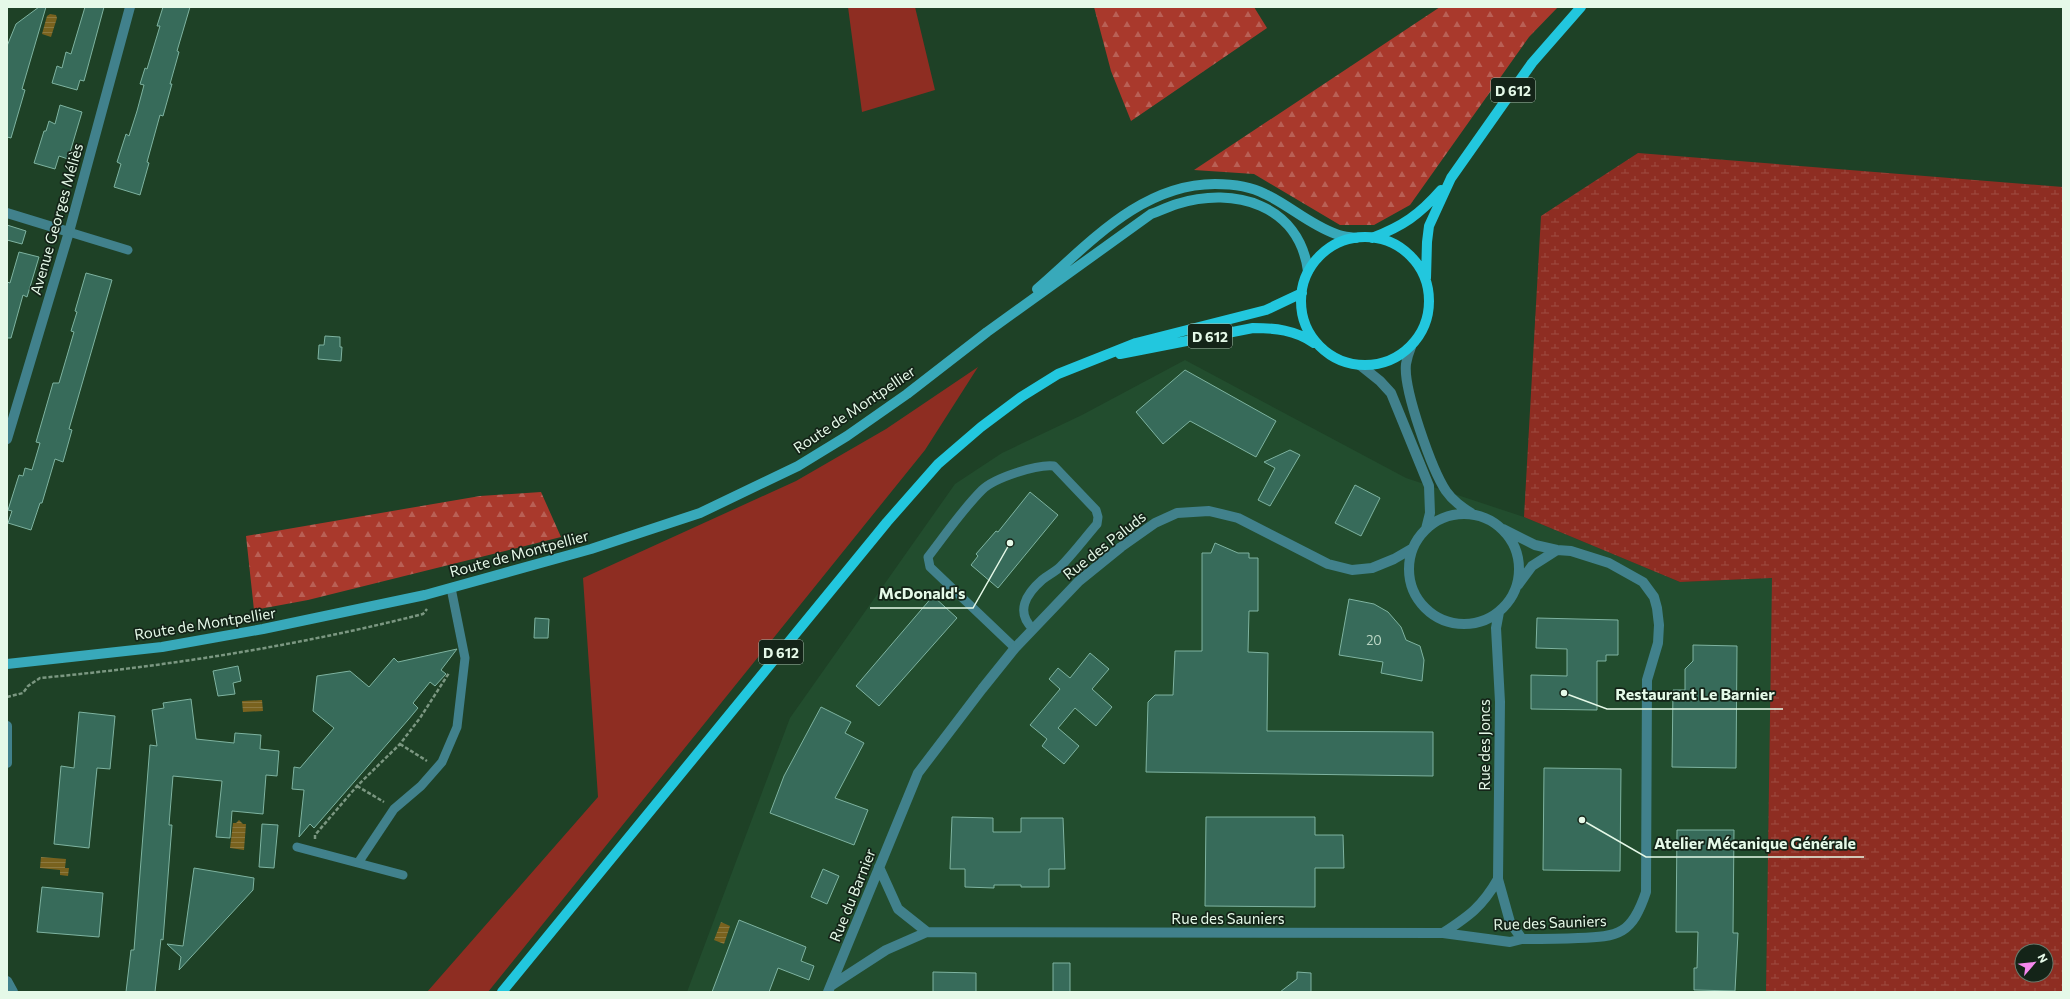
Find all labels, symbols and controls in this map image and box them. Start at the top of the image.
road number: D 612 [1491,78,1535,102]
street label: Avenue Georges Méliès [26,141,86,297]
road number: D 612 [1188,324,1232,348]
street label: Route de Montpellier [790,361,918,457]
street label: Rue des Paluds [1059,507,1149,583]
street label: Route de Montpellier [447,526,591,580]
callout: McDonald's [870,580,973,608]
text: McDonald's [879,583,965,602]
street label: Route de Montpellier [133,603,277,643]
house number: 20 [1366,632,1382,648]
road number: D 612 [759,640,803,664]
callout: Restaurant Le Barnier [1607,681,1783,709]
text: Restaurant Le Barnier [1615,684,1775,703]
street label: Rue des Joncs [1475,699,1493,791]
callout: Atelier Mécanique Générale [1646,829,1864,857]
text: Atelier Mécanique Générale [1654,833,1856,852]
street label: Rue du Barnier [825,846,879,944]
street label: Rue des Sauniers [1171,909,1285,927]
street label: Rue des Sauniers [1493,911,1607,933]
north arrow [2014,943,2054,983]
text: N [2036,951,2051,965]

